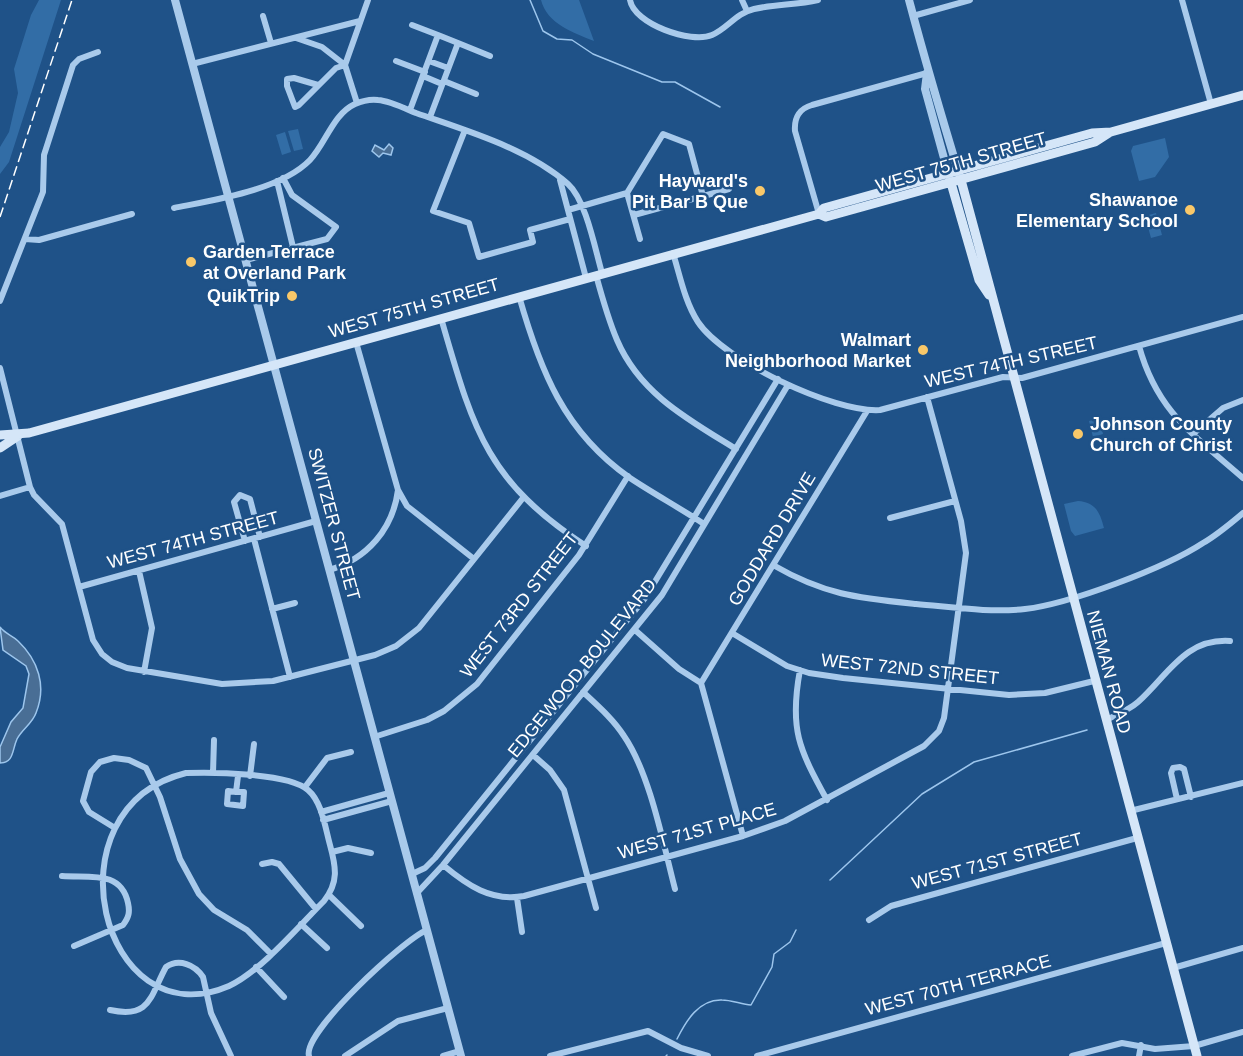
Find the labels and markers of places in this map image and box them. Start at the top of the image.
place label: Hayward's Pit Bar B Que [632,171,748,212]
marker: Hayward's Pit Bar B Que [753,184,767,198]
place label: Shawanoe Elementary School [1016,190,1178,231]
marker: Shawanoe Elementary School [1183,203,1197,217]
place label: Garden Terrace at Overland Park [203,242,347,283]
marker: Garden Terrace at Overland Park [184,255,198,269]
place label: QuikTrip [207,286,280,306]
marker: QuikTrip [285,289,299,303]
place label: Walmart Neighborhood Market [725,330,911,371]
marker: Walmart Neighborhood Market [916,343,930,357]
place label: Johnson County Church of Christ [1090,414,1232,455]
marker: Johnson County Church of Christ [1071,427,1085,441]

